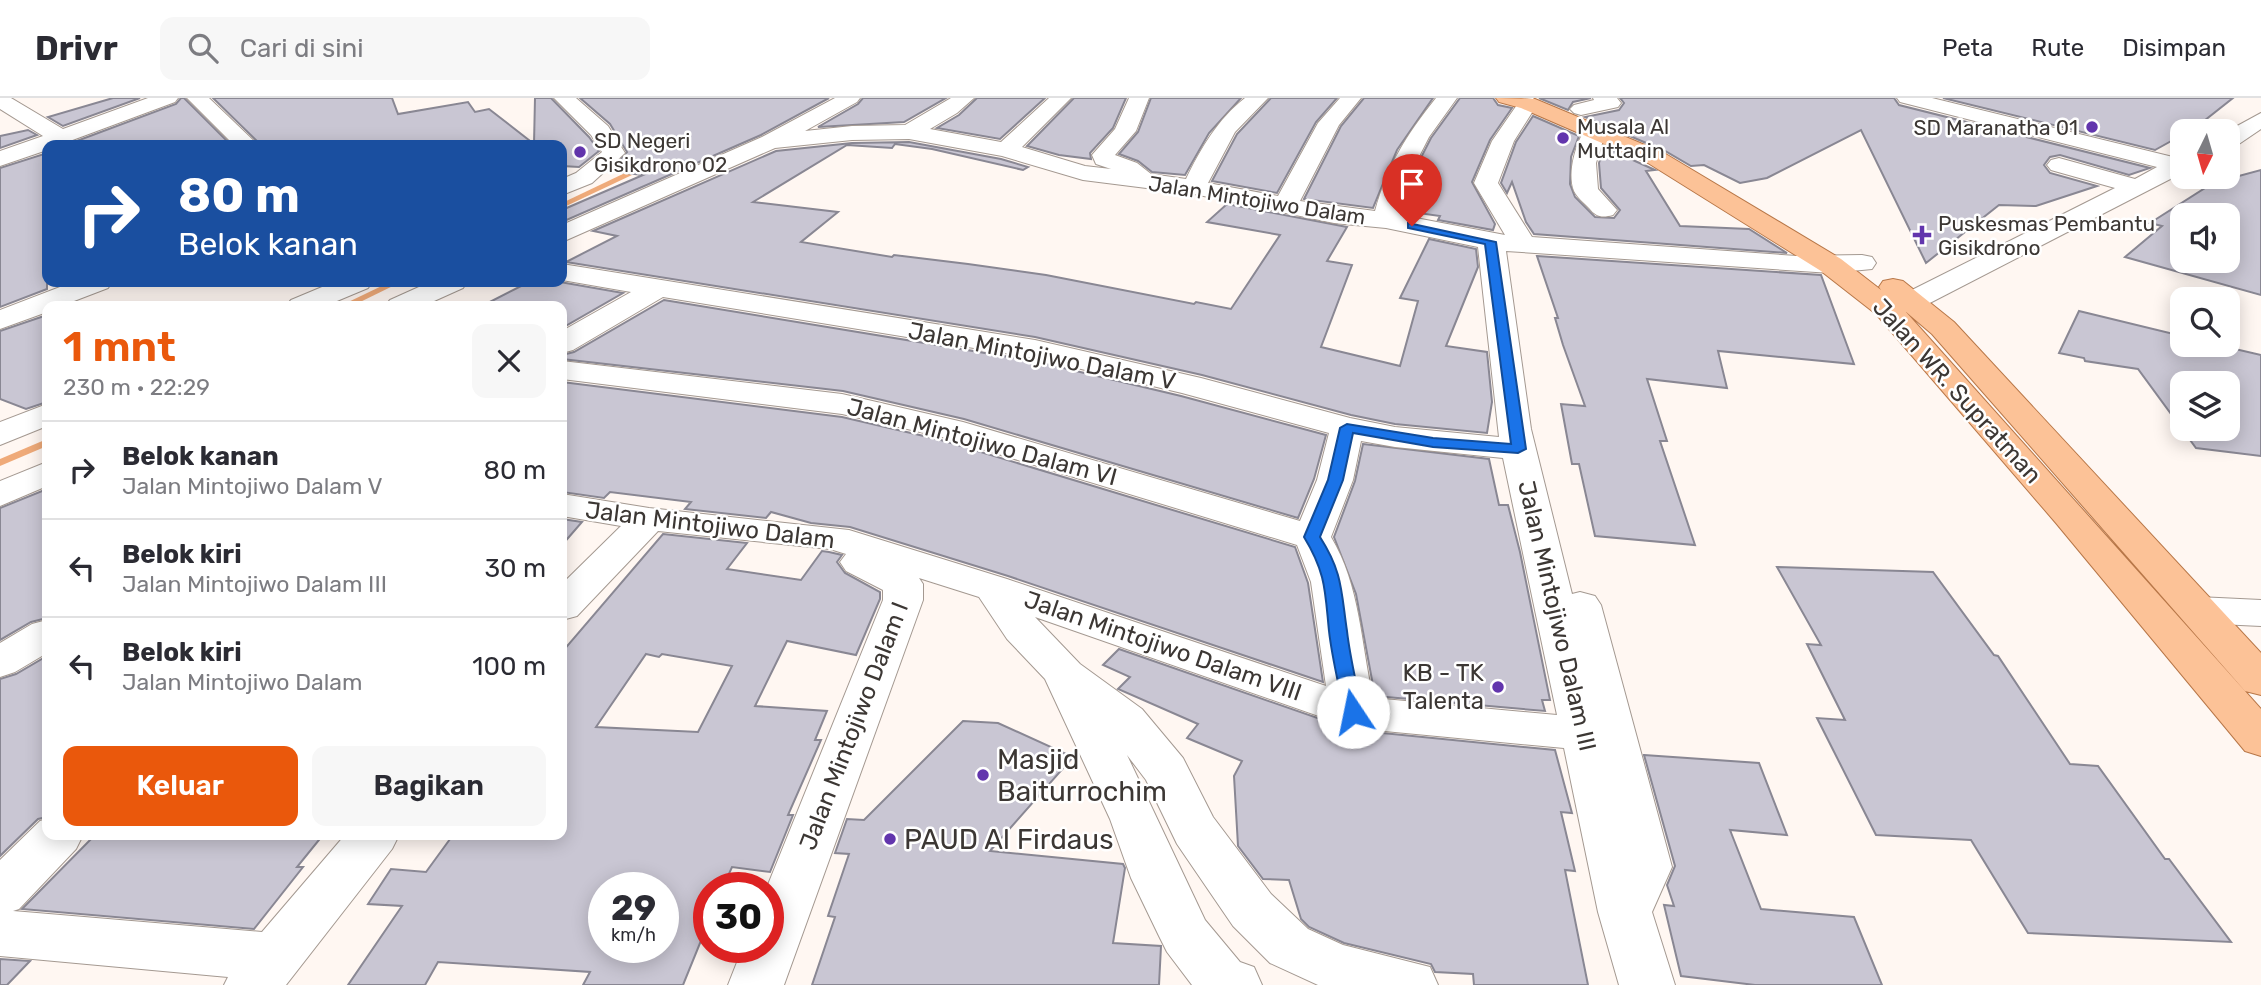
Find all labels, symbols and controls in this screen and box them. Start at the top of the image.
search box [160,17,650,80]
text: Drivr [35,29,118,68]
icon: search [184,29,222,67]
text: Cari di sini [240,33,364,64]
text: Peta [1942,34,1993,62]
text: Rute [2031,34,2084,62]
text: Disimpan [2122,34,2226,62]
place label: Musala Al Muttaqin [1577,114,1669,163]
place label: SD Maranatha 01 [1913,115,2078,140]
marker: SD Maranatha 01 [2084,119,2100,135]
north arrow [2170,119,2240,189]
map controls [2170,119,2240,441]
place label: SD Negeri Gisikdrono 02 [594,128,727,177]
marker: Musala Al Muttaqin [1555,130,1571,146]
marker: SD Negeri Gisikdrono 02 [572,144,588,160]
pin [1382,154,1442,226]
icon: arrive [1393,165,1431,203]
text: 80 m [178,166,300,224]
icon: right [63,168,154,259]
street label: Jalan Mintojiwo Dalam [1147,170,1367,230]
button: sound [2170,203,2240,273]
place label: Puskesmas Pembantu Gisikdrono [1938,211,2155,260]
text: Belok kanan [178,225,358,263]
marker: Puskesmas Pembantu Gisikdrono [1912,225,1932,245]
button: search [2170,287,2240,357]
street label: Jalan WR. Supratman [1867,293,2047,489]
street label: Jalan Mintojiwo Dalam V [906,316,1178,396]
text: 1 mnt [63,322,176,372]
button: close [472,324,546,398]
button: layers [2170,371,2240,441]
text: 230 m · 22:29 [63,373,210,401]
street label: Jalan Mintojiwo Dalam VI [844,392,1120,492]
text: Belok kanan [122,441,279,472]
icon: right [63,451,101,489]
text: 80 m [483,455,546,486]
text: Jalan Mintojiwo Dalam V [122,472,383,500]
street label: Jalan Mintojiwo Dalam III [1512,478,1602,754]
street label: Jalan Mintojiwo Dalam [584,496,836,554]
text: Belok kiri [122,539,242,570]
icon: left [63,549,101,587]
text: 30 m [484,553,546,584]
text: Jalan Mintojiwo Dalam III [122,570,387,598]
street label: Jalan Mintojiwo Dalam VIII [1021,585,1305,707]
street label: Jalan Mintojiwo Dalam I [794,598,914,854]
text: Belok kiri [122,637,242,668]
icon: left [63,647,101,685]
text: 100 m [472,651,546,682]
place label: KB - TK Talenta [1402,659,1485,715]
text: Jalan Mintojiwo Dalam [122,668,363,696]
position arrow [1316,675,1390,749]
marker: KB - TK Talenta [1490,679,1506,695]
place label: Masjid Baiturrochim [997,743,1167,808]
button: Keluar [63,746,298,826]
button: Bagikan [312,746,546,826]
marker: Masjid Baiturrochim [975,767,991,783]
place label: PAUD Al Firdaus [904,823,1113,856]
marker: PAUD Al Firdaus [882,831,898,847]
speed limit sign: 30 [693,872,784,963]
text: 29 [611,887,656,929]
text: km/h [611,924,656,946]

